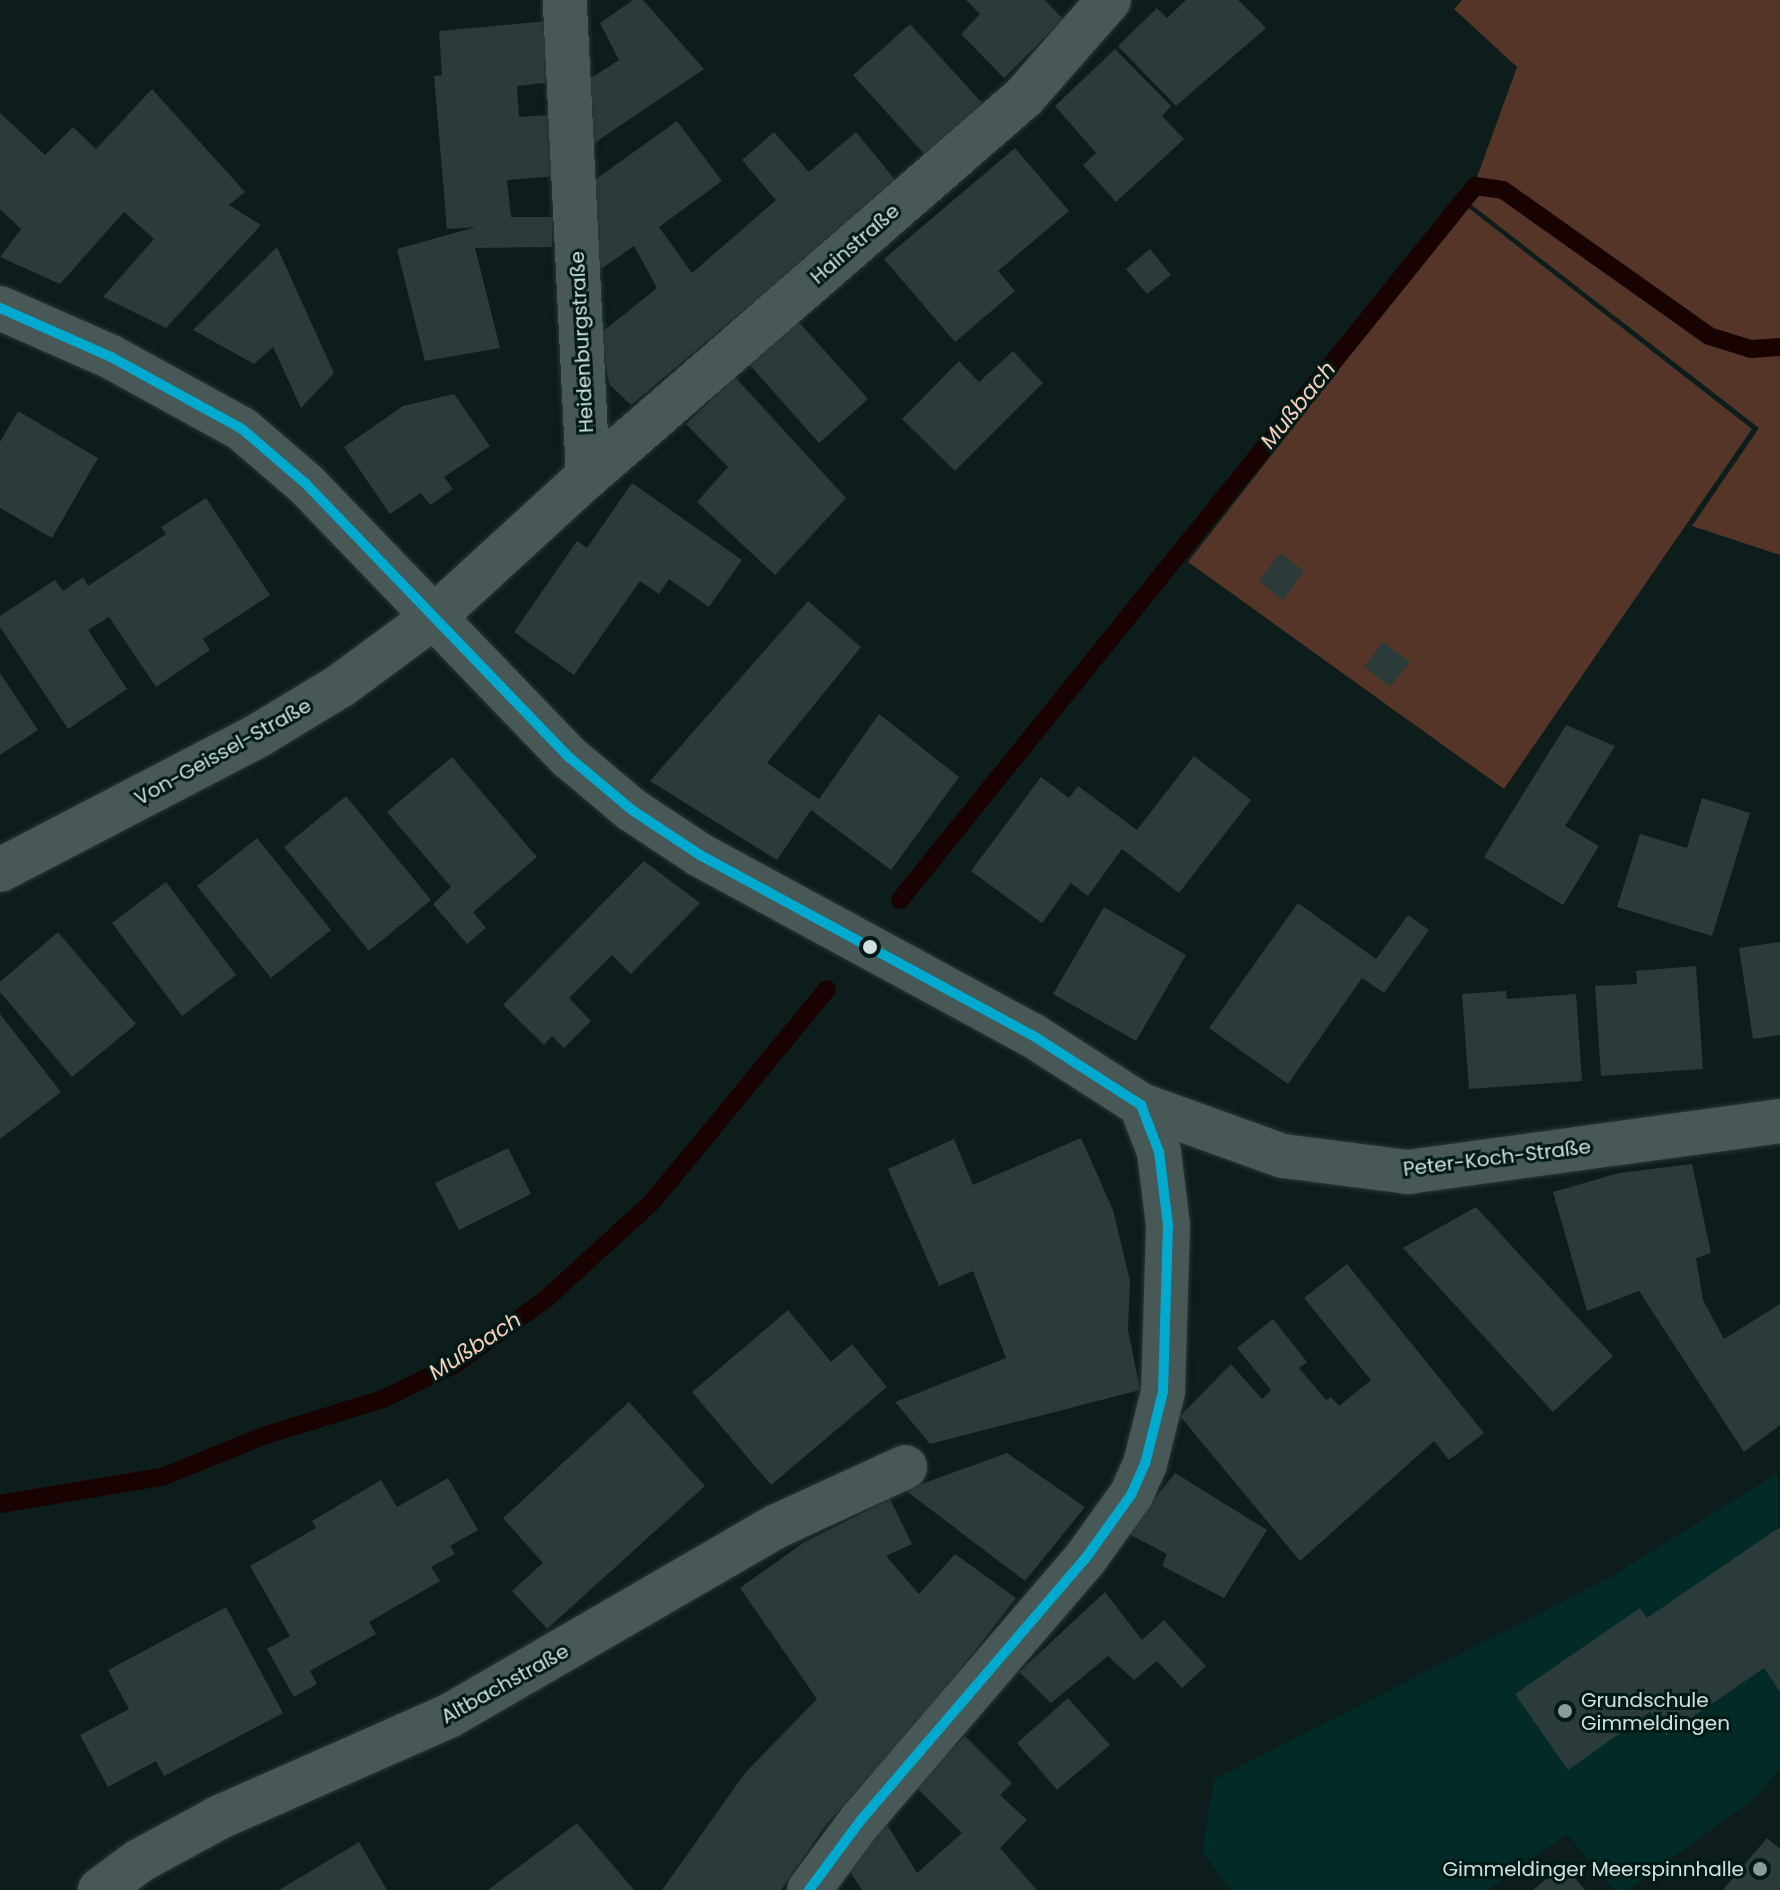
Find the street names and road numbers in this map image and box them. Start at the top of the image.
street label: Hainstraße [806,199,904,289]
street label: Heidenburgstraße [565,251,599,433]
street label: Von-Geissel-Straße [130,693,316,811]
street label: Peter-Koch-Straße [1402,1135,1592,1181]
street label: Altbachstraße [437,1639,573,1729]

